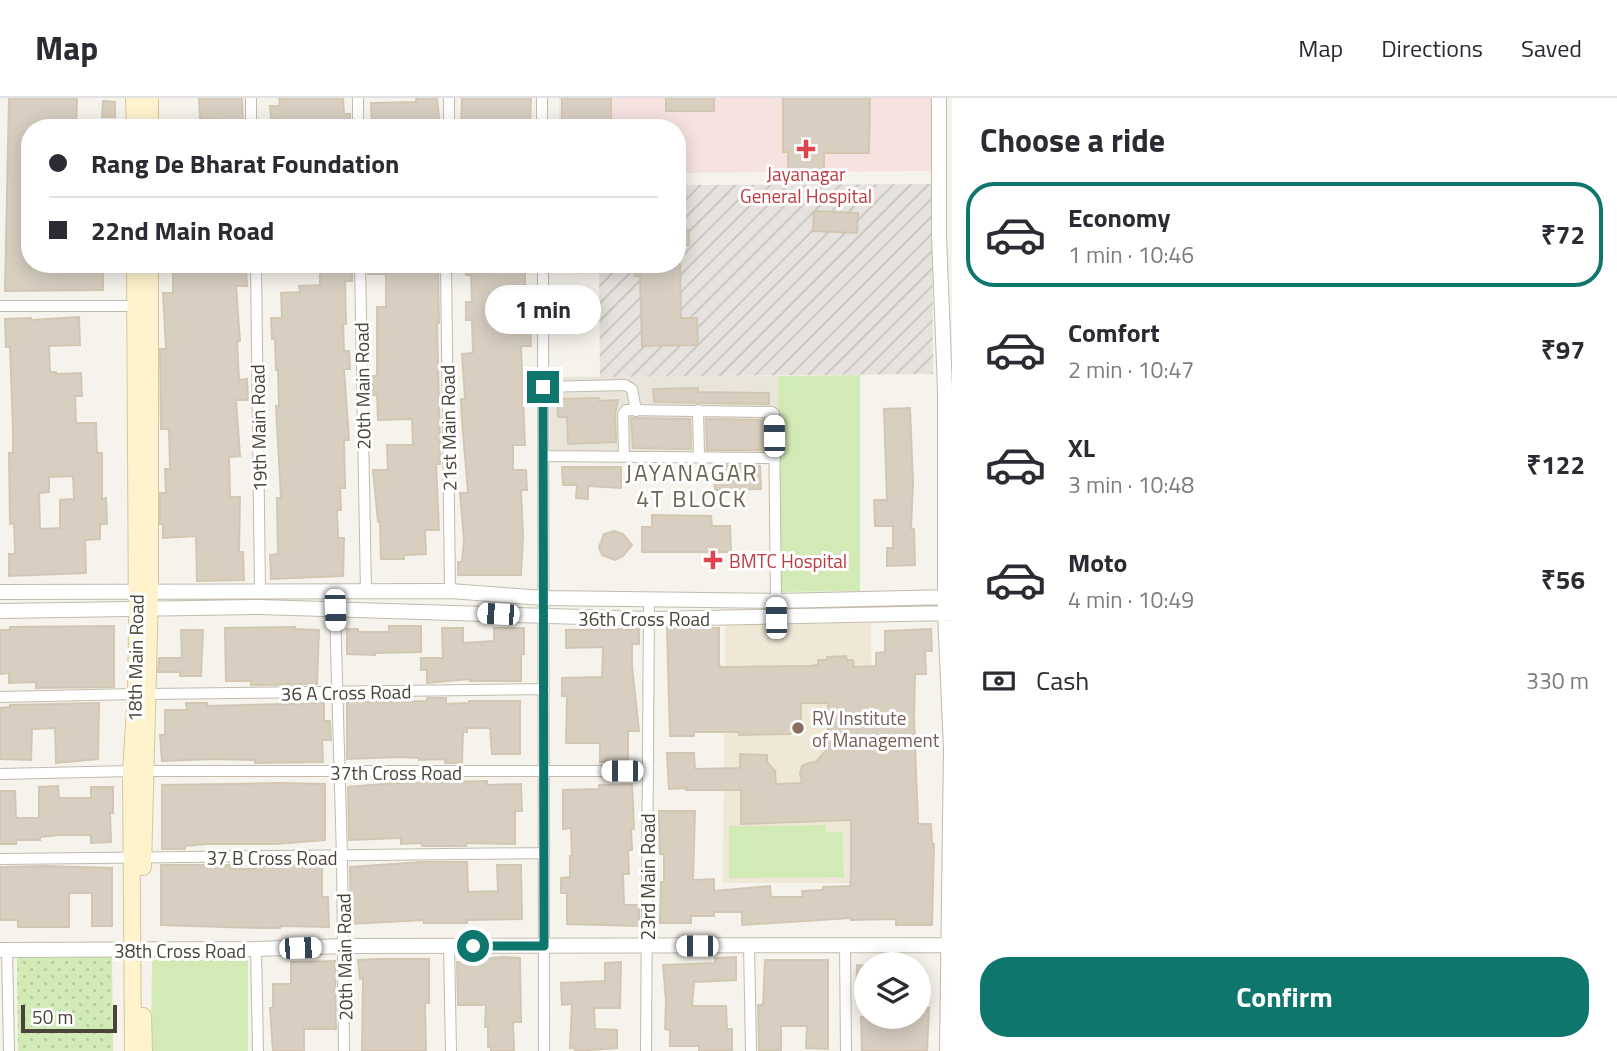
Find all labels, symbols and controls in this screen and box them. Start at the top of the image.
text: Map [35,23,98,73]
text: Map [1298,30,1343,66]
text: Directions [1381,30,1483,66]
text: Saved [1521,30,1582,66]
text: Choose a ride [980,116,1165,164]
marker: Jayanagar General Hospital [796,139,816,159]
text: Rang De Bharat Foundation [91,144,399,183]
place label: Jayanagar General Hospital [740,159,872,210]
text: Economy [1068,198,1170,237]
icon: car [984,203,1047,266]
text: 22nd Main Road [91,211,274,250]
text: ₹72 [1541,215,1585,254]
text: 1 min · 10:46 [1068,237,1194,272]
callout: 1 min [485,286,601,334]
text: 1 min [515,292,571,327]
text: Comfort [1068,313,1160,352]
icon: car [984,318,1047,381]
street label: 20th Main Road [346,322,378,450]
text: ₹97 [1541,330,1585,369]
text: 2 min · 10:47 [1068,352,1194,387]
street label: 19th Main Road [242,364,274,492]
street label: 21st Main Road [432,365,464,491]
route end [527,371,559,403]
car [764,415,785,457]
text: XL [1068,428,1095,467]
icon: car [984,433,1047,496]
text: ₹122 [1526,445,1585,484]
district label: JAYANAGAR 4T BLOCK [625,455,759,516]
text: 3 min · 10:48 [1068,467,1194,502]
text: Moto [1068,543,1127,582]
place label: BMTC Hospital [729,546,847,575]
icon: car [984,548,1047,611]
marker: BMTC Hospital [703,550,723,570]
text: ₹56 [1541,560,1585,599]
text: 4 min · 10:49 [1068,582,1194,617]
car [324,589,347,631]
street label: 18th Main Road [119,594,151,722]
car [766,597,787,639]
car [477,602,520,626]
street label: 36th Cross Road [578,604,710,633]
text: Cash [1036,661,1089,700]
icon: cash [980,662,1018,700]
text: 330 m [1526,663,1589,698]
street label: 36 A Cross Road [280,676,412,708]
place label: RV Institute of Management [812,703,940,754]
marker: RV Institute of Management [790,720,806,736]
street label: 37th Cross Road [330,758,462,787]
car [602,761,644,782]
street label: 23rd Main Road [633,814,662,941]
street label: 37 B Cross Road [206,843,338,872]
street label: 20th Main Road [328,893,360,1021]
route start [457,930,489,962]
street label: 38th Cross Road [114,936,246,965]
car [677,936,719,957]
car [279,937,322,959]
map controls [854,952,931,1029]
button: layers [854,952,931,1029]
button: Confirm [980,957,1589,1037]
scale bar [21,1002,117,1034]
text: 50 m [32,1002,73,1031]

